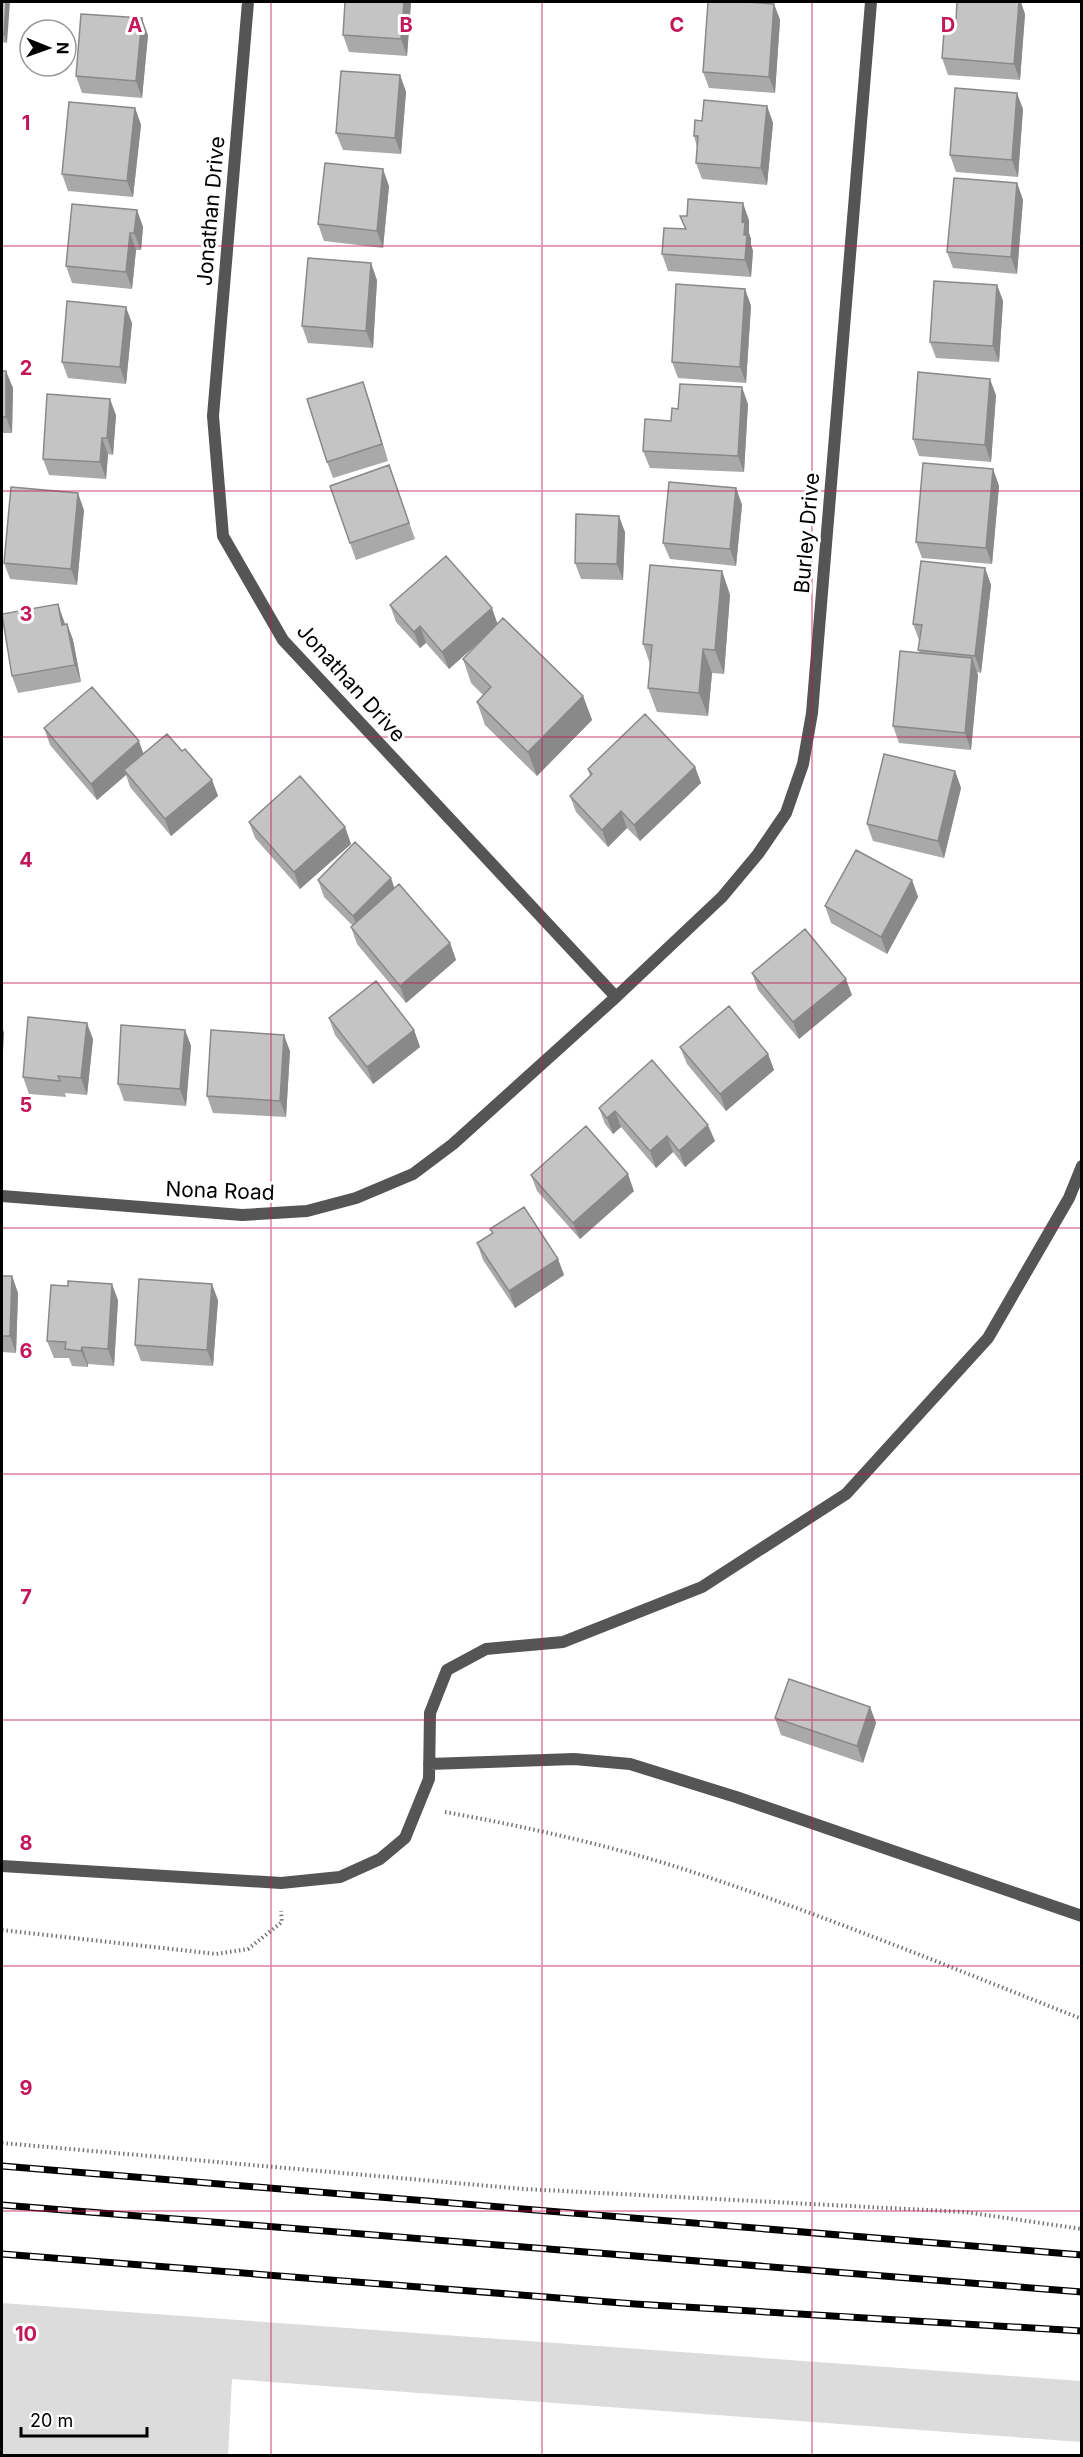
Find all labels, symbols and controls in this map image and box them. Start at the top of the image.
text: A [128,13,143,37]
text: B [399,13,413,37]
text: C [670,13,684,37]
text: D [941,13,955,37]
north arrow [18,18,78,78]
text: N [53,42,73,55]
text: 1 [22,111,30,135]
street label: Jonathan Drive [192,135,230,287]
text: 2 [20,356,32,380]
street label: Burley Drive [789,472,824,594]
text: 3 [20,602,32,626]
street label: Jonathan Drive [292,618,411,747]
text: 4 [19,848,33,872]
text: 5 [20,1093,32,1117]
street label: Nona Road [165,1176,275,1205]
text: 6 [20,1339,33,1363]
text: 7 [20,1585,32,1609]
text: 8 [19,1831,33,1855]
text: 9 [20,2076,33,2100]
text: 10 [15,2322,37,2346]
scale bar [21,2400,147,2438]
text: 20 m [30,2410,73,2431]

